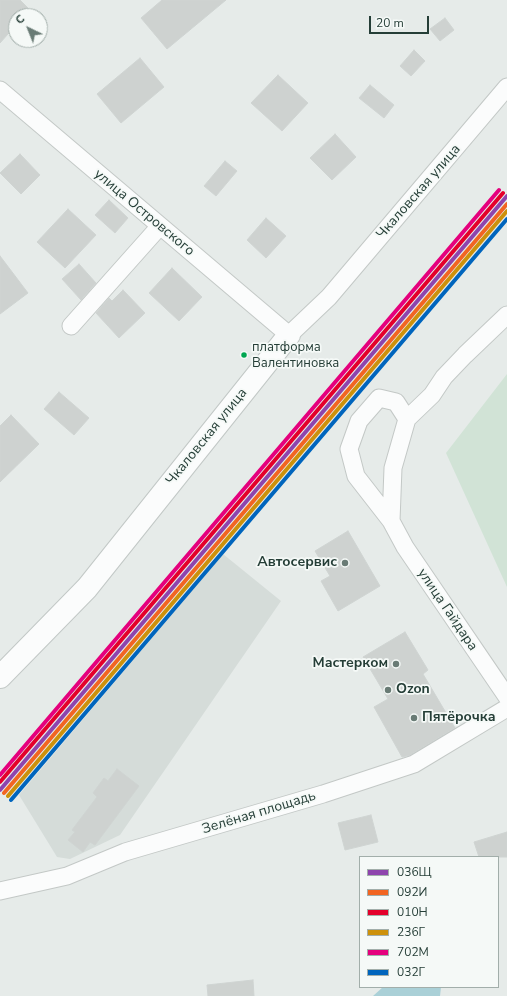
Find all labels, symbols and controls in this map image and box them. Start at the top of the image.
north arrow [8,8,48,48]
scale bar [371,8,431,34]
text: С [12,12,28,28]
text: 20 m [376,15,404,31]
street label: Чкаловская улица [373,141,465,243]
street label: улица Островского [90,166,198,260]
place label: платформа Валентиновка [252,340,339,371]
marker: платформа Валентиновка [239,350,249,360]
street label: Чкаловская улица [163,385,251,489]
place label: Автосервис [257,555,337,571]
marker: Автосервис [340,558,350,568]
street label: улица Гайдара [413,566,481,654]
place label: Мастерком [313,656,388,672]
marker: Мастерком [391,659,401,669]
place label: Ozon [396,682,430,698]
marker: Ozon [383,685,393,695]
place label: Пятёрочка [422,710,495,726]
marker: Пятёрочка [409,713,419,723]
street label: Зелёная площадь [200,788,318,838]
legend [359,856,499,988]
text: 036Щ [397,864,432,880]
text: 092И [397,884,427,900]
text: 010Н [397,904,428,920]
text: 236Г [397,924,425,940]
text: 702М [397,944,429,960]
text: 032Г [397,964,425,980]

